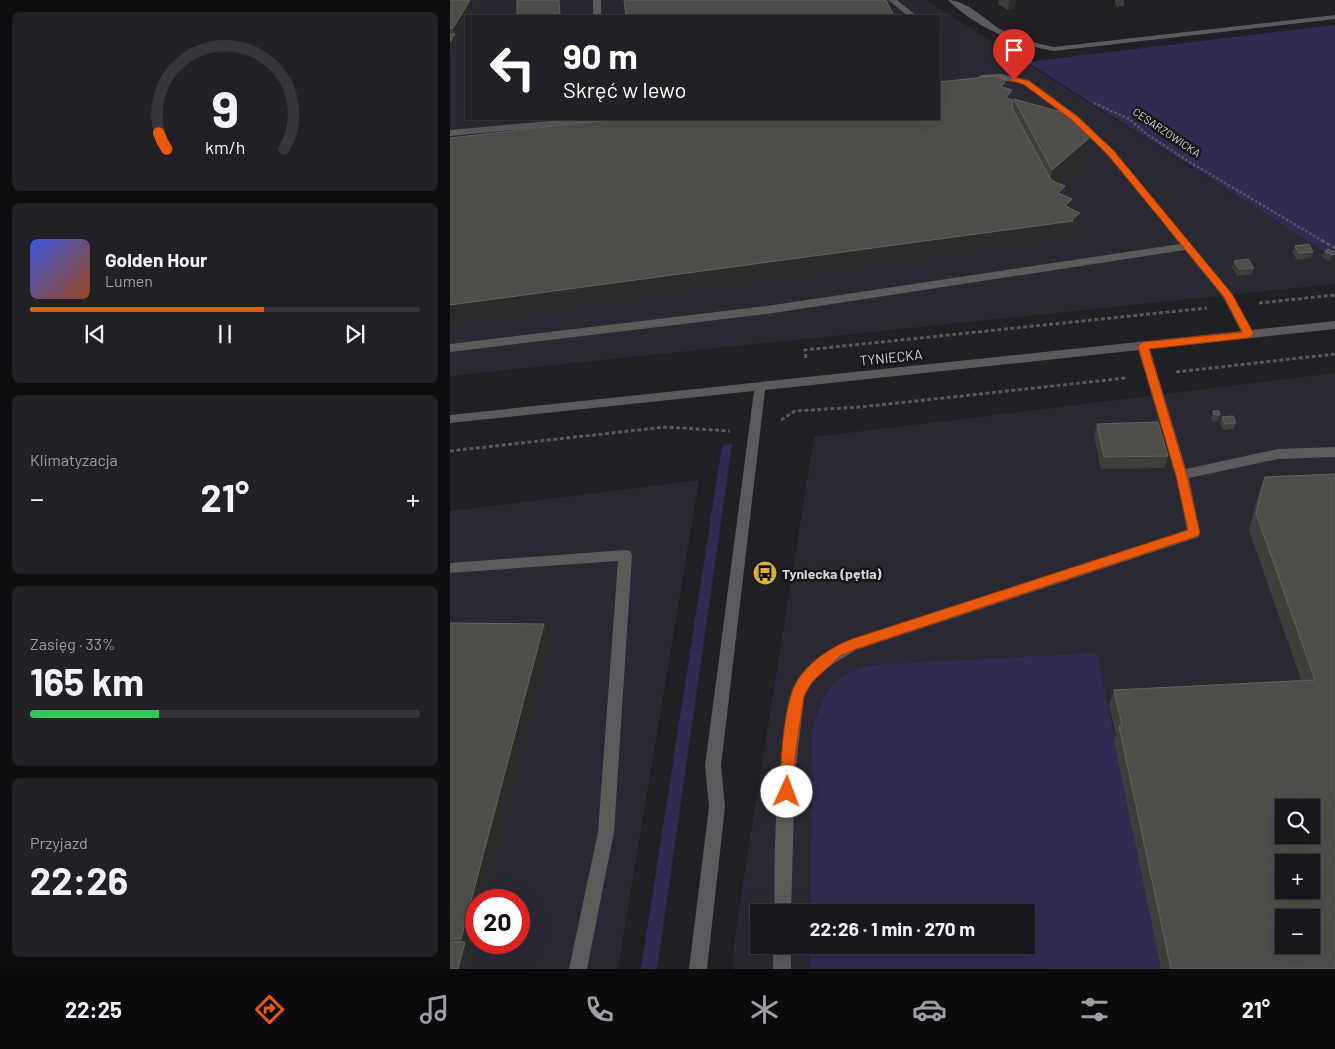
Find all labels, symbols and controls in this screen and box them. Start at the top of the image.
pin [993,29,1035,80]
text: 90 m [563,34,638,76]
icon: left [480,35,545,100]
icon: arrive [1000,36,1028,64]
text: 9 [211,76,239,138]
text: Skręć w lewo [563,76,687,102]
street label: CESARZOWICKA [1131,105,1204,160]
text: km/h [205,136,245,158]
text: Golden Hour [105,248,207,271]
text: Lumen [105,271,153,290]
icon: previous [81,320,109,348]
icon: pause [211,320,239,348]
icon: next [341,320,369,348]
street label: TYNIECKA [859,345,924,369]
text: Klimatyzacja [30,450,118,469]
text: 21° [201,474,249,520]
text: − [30,481,44,515]
text: + [406,481,420,515]
bus stop icon: Tyniecka (pętla) [752,560,778,586]
place label: Tyniecka (pętla) [782,565,882,582]
text: Zasięg · 33% [30,634,116,653]
text: 165 km [30,658,144,704]
position arrow [760,765,812,817]
map controls [1275,799,1320,954]
button: search [1275,799,1320,844]
text: Przyjazd [30,833,88,852]
button: + [1275,854,1320,899]
text: 22:26 [30,857,128,903]
speed limit sign: 20 [465,889,530,954]
button: − [1275,909,1320,954]
text: 22:26 · 1 min · 270 m [810,917,975,940]
icon: directions [252,992,287,1027]
icon: music [417,992,452,1027]
icon: phone [582,992,617,1027]
icon: climate [747,992,782,1027]
icon: car [912,992,947,1027]
icon: filters [1077,992,1112,1027]
text: 22:25 [65,996,122,1022]
text: 21° [1242,996,1270,1022]

